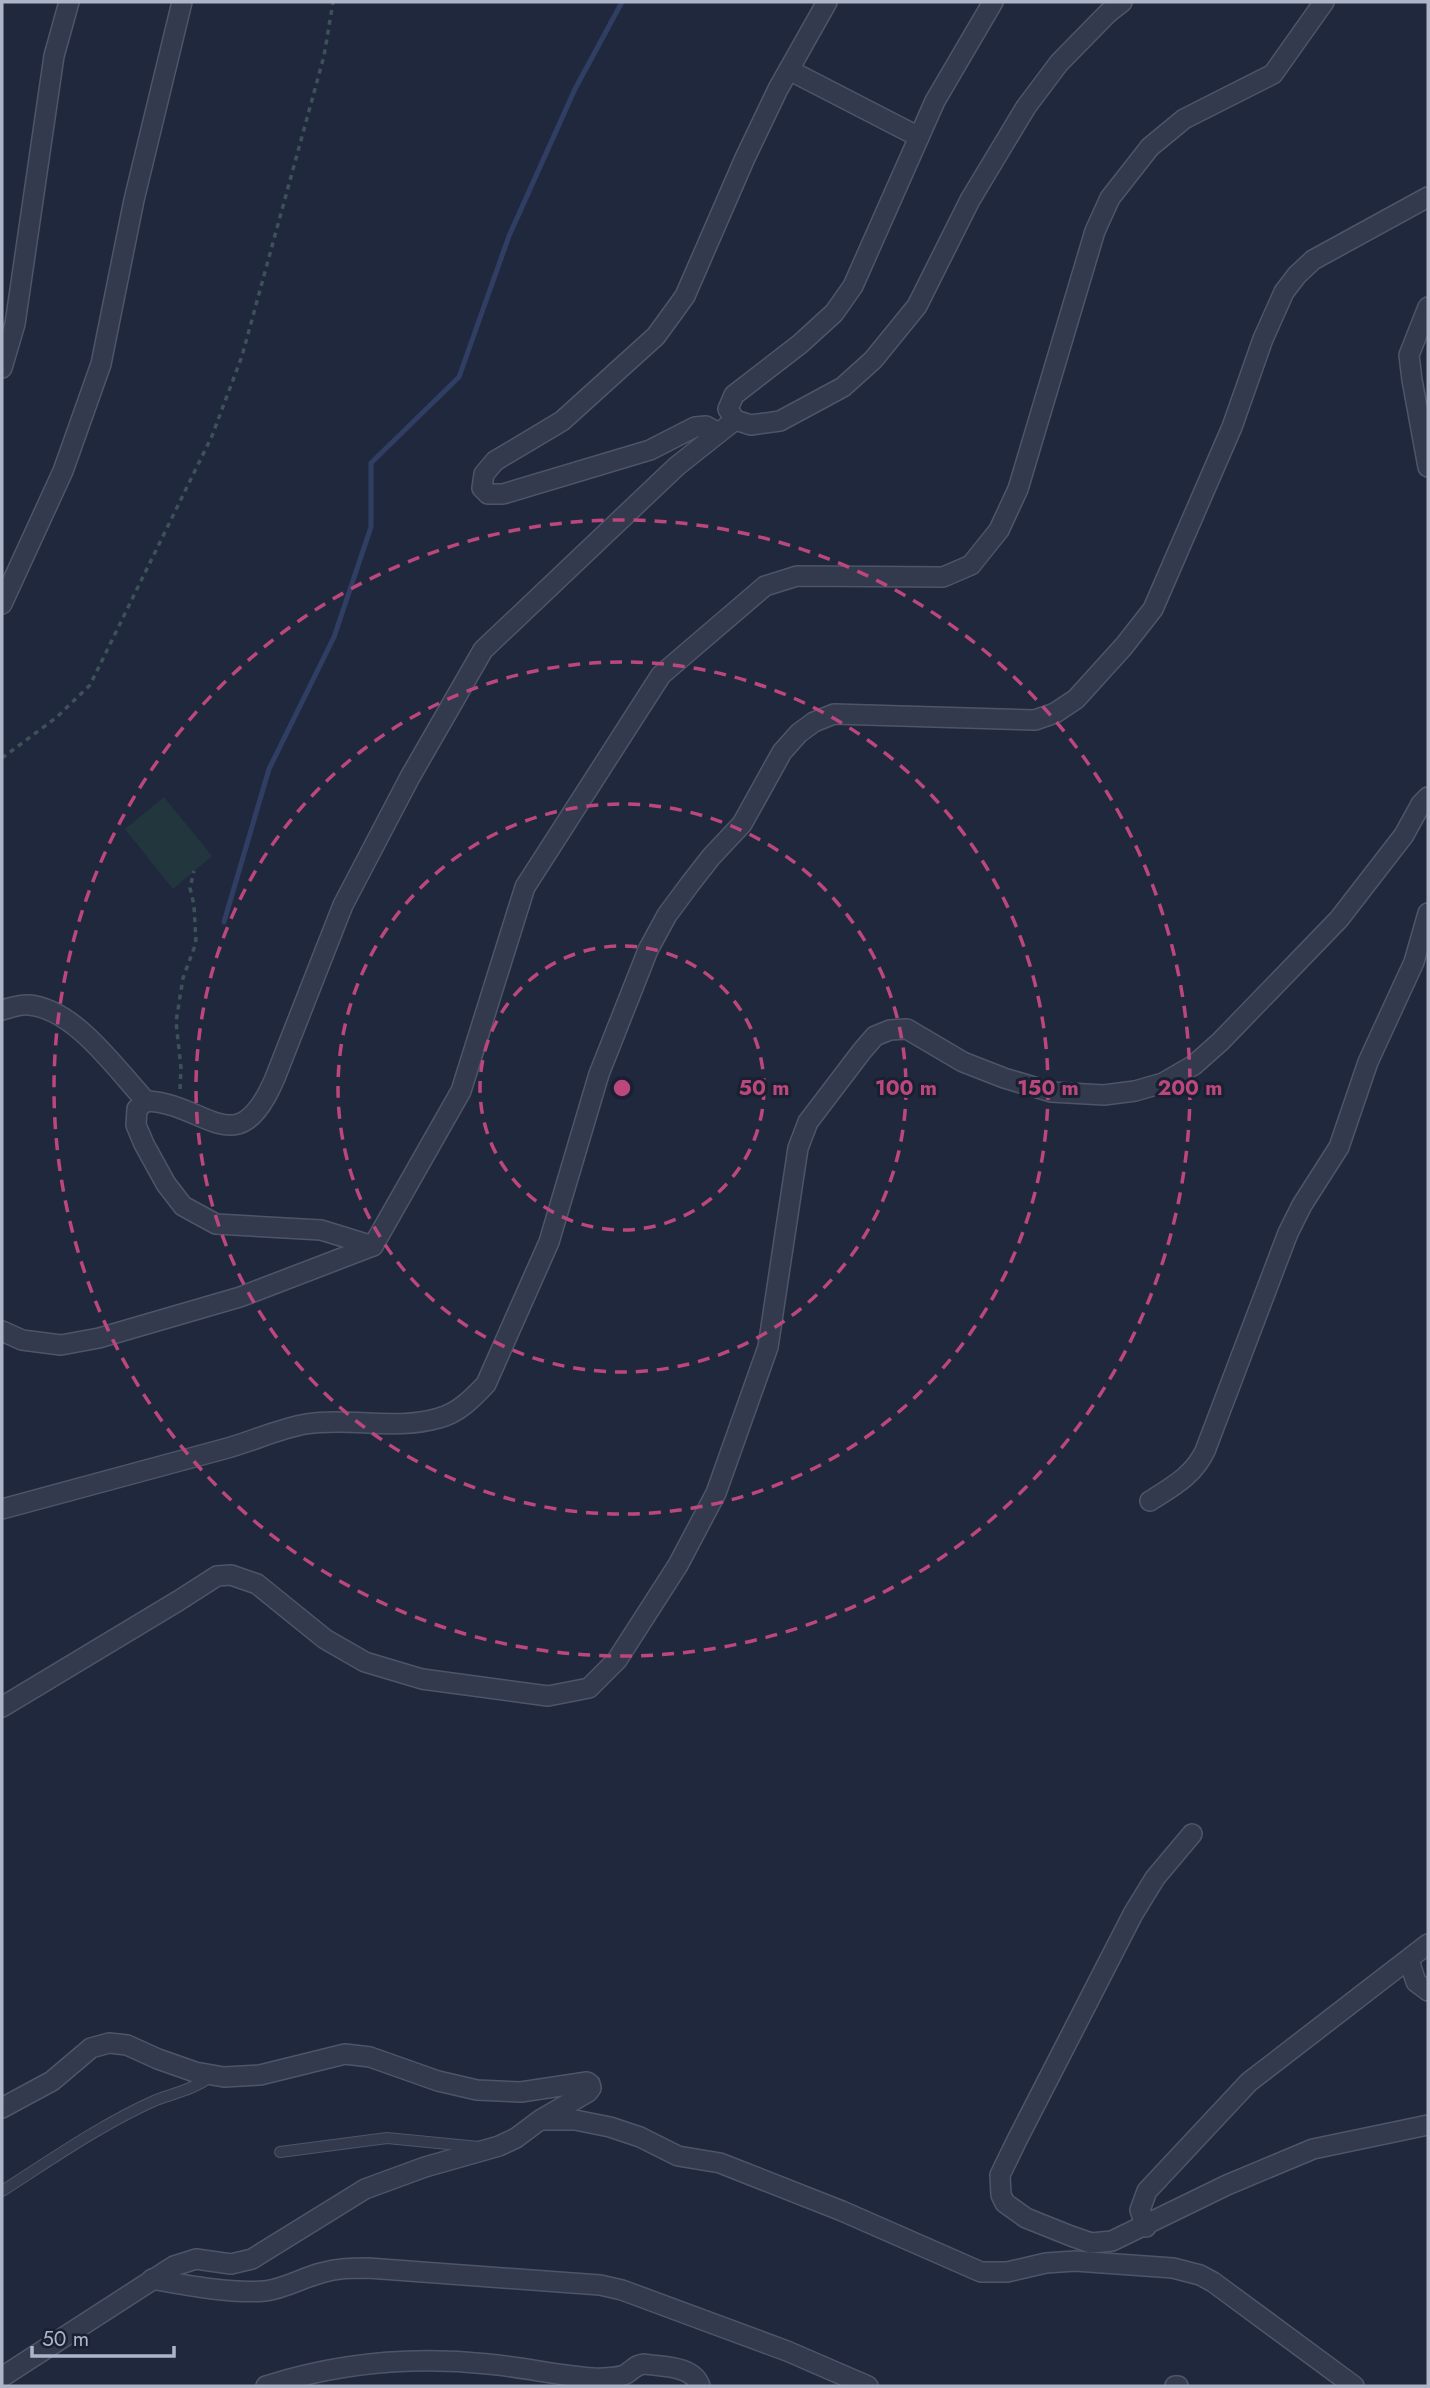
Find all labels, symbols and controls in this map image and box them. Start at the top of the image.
text: 50 m [739,1073,789,1103]
text: 100 m [875,1073,937,1103]
text: 150 m [1017,1073,1079,1103]
text: 200 m [1157,1073,1223,1103]
centre of rings [610,1076,634,1100]
scale bar [32,2314,173,2358]
text: 50 m [42,2324,89,2354]

